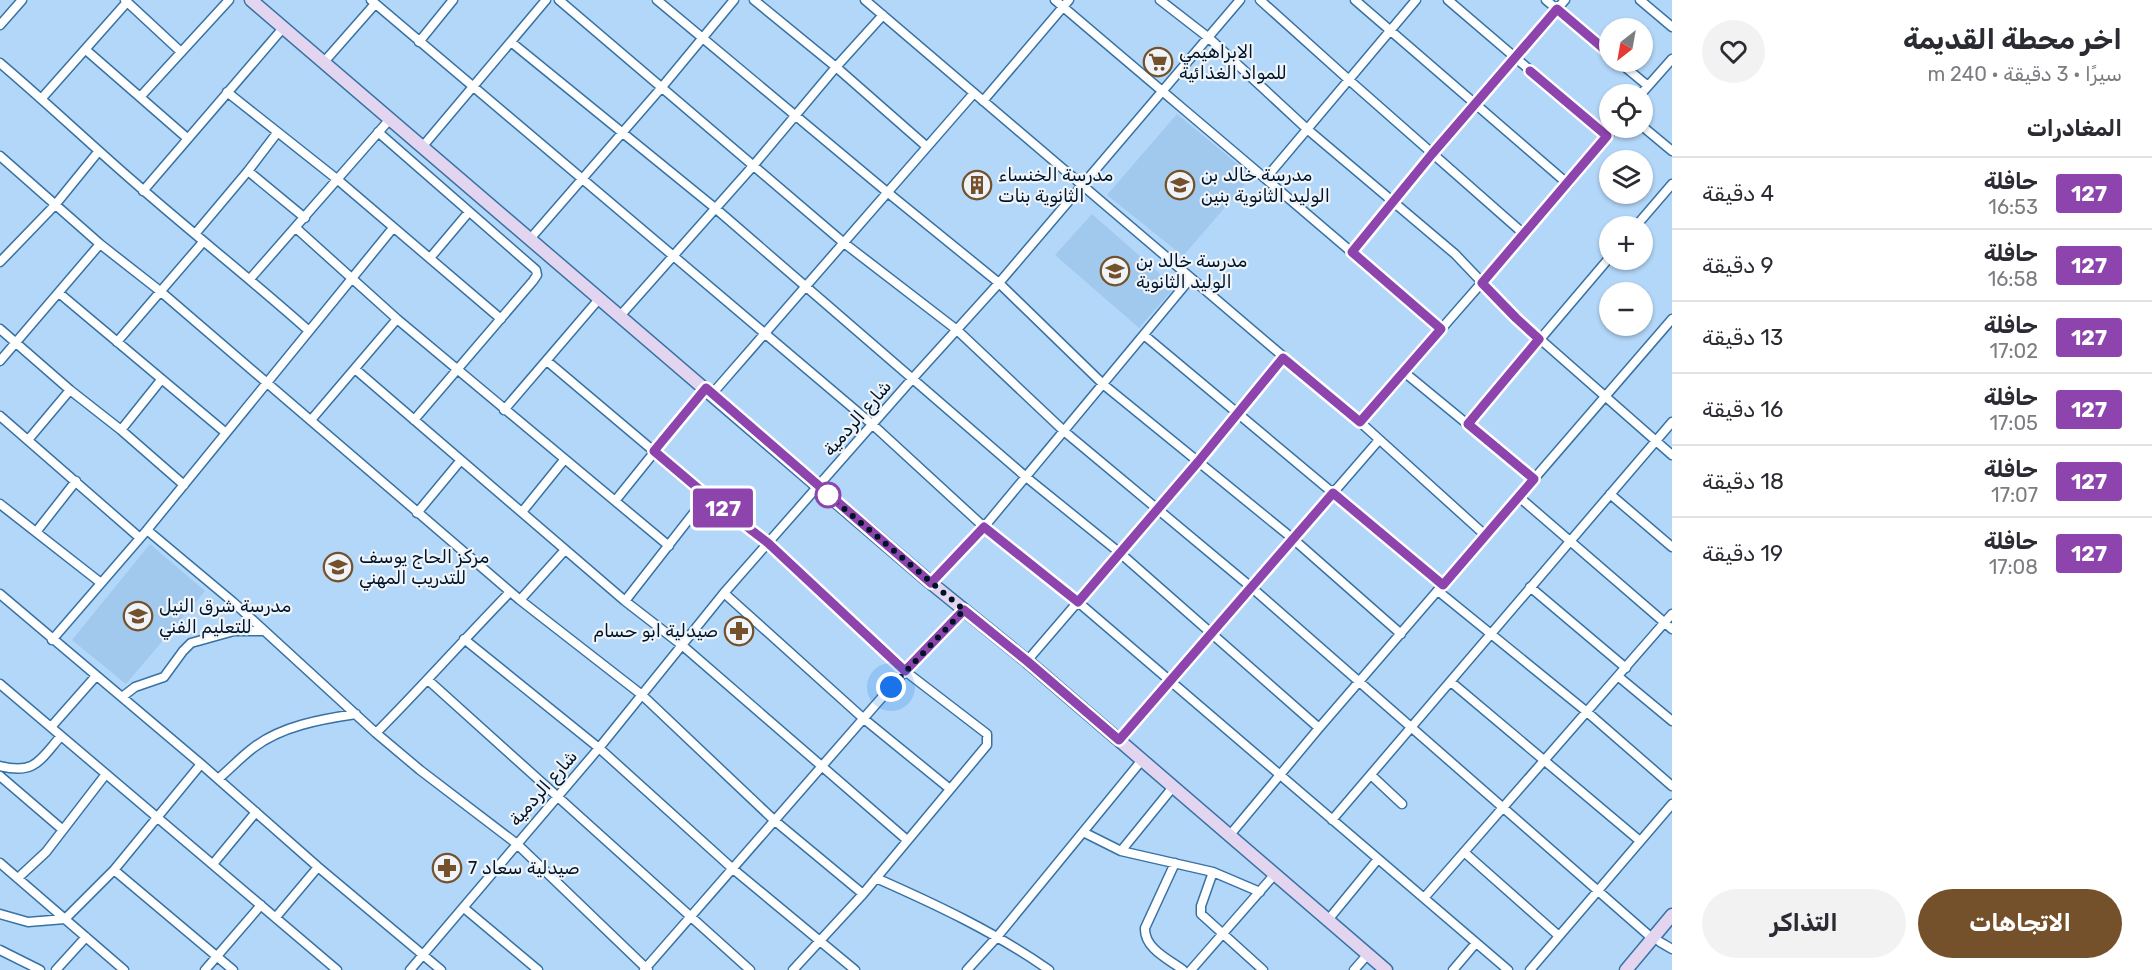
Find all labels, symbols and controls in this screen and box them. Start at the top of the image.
north arrow [1599,18,1653,72]
map controls [1599,18,1653,336]
button: heart [1702,20,1765,83]
text: اخر محطة القديمة [1903,23,2122,56]
place label: الابراهيمي للمواد الغذائية [1179,41,1287,84]
supermarket icon: الابراهيمي للمواد الغذائية [1142,46,1174,78]
text: سيرًا · 3 دقيقة · 240 m [1927,62,2122,86]
button: locate [1599,84,1653,138]
text: المغادرات [2027,115,2122,142]
button: layers [1599,150,1653,204]
place label: مدرسة الخنساء الثانوية بنات [998,164,1113,207]
place label: مدرسة خالد بن الوليد الثانوية بنين [1201,164,1330,207]
text: حافلة [1984,168,2038,195]
building icon: مدرسة الخنساء الثانوية بنات [961,169,993,201]
school or university icon: مدرسة خالد بن الوليد الثانوية بنين [1164,169,1196,201]
text: 4 دقيقة [1702,180,1774,207]
text: 127 [2071,181,2107,206]
text: 16:53 [1988,195,2038,219]
button: + [1599,216,1653,270]
text: حافلة [1984,240,2038,267]
place label: مدرسة خالد بن الوليد الثانوية [1136,250,1247,293]
text: 9 دقيقة [1702,252,1774,279]
text: 127 [2071,253,2107,278]
school or university icon: مدرسة خالد بن الوليد الثانوية [1099,255,1131,287]
text: 16:58 [1988,267,2038,291]
button: − [1599,282,1653,336]
text: حافلة [1984,312,2038,339]
text: 13 دقيقة [1702,324,1783,351]
text: 127 [2071,325,2107,350]
text: 17:02 [1990,339,2038,363]
street label: شارع الردمية [818,376,897,461]
text: حافلة [1984,384,2038,411]
text: 16 دقيقة [1702,396,1783,423]
text: 127 [2071,397,2107,422]
text: 17:05 [1989,411,2038,435]
text: حافلة [1984,456,2038,483]
text: 18 دقيقة [1702,468,1784,495]
text: 127 [2071,469,2107,494]
unlabelled marker [815,482,841,508]
text: 17:07 [1991,483,2038,507]
line badge: 127 [688,488,758,528]
text: 127 [705,496,741,521]
text: حافلة [1984,528,2038,555]
text: 19 دقيقة [1702,540,1783,567]
text: 127 [2071,541,2107,566]
place label: مركز الحاج يوسف للتدريب المهني [359,546,489,591]
school or university icon: مركز الحاج يوسف للتدريب المهني [322,551,354,583]
text: 17:08 [1989,555,2038,579]
place label: مدرسة شرق النيل للتعليم الفني [159,595,291,640]
school or university icon: مدرسة شرق النيل للتعليم الفني [122,600,154,632]
pharmacy icon: صيدلية ابو حسام [723,615,755,647]
place label: صيدلية ابو حسام [594,620,718,642]
your location [876,672,906,702]
street label: شارع الردمية [504,746,583,831]
pharmacy icon: صيدلية سعاد 7 [431,852,463,884]
place label: صيدلية سعاد 7 [468,857,580,879]
button: التذاكر [1702,889,1906,958]
button: الاتجاهات [1918,889,2122,958]

